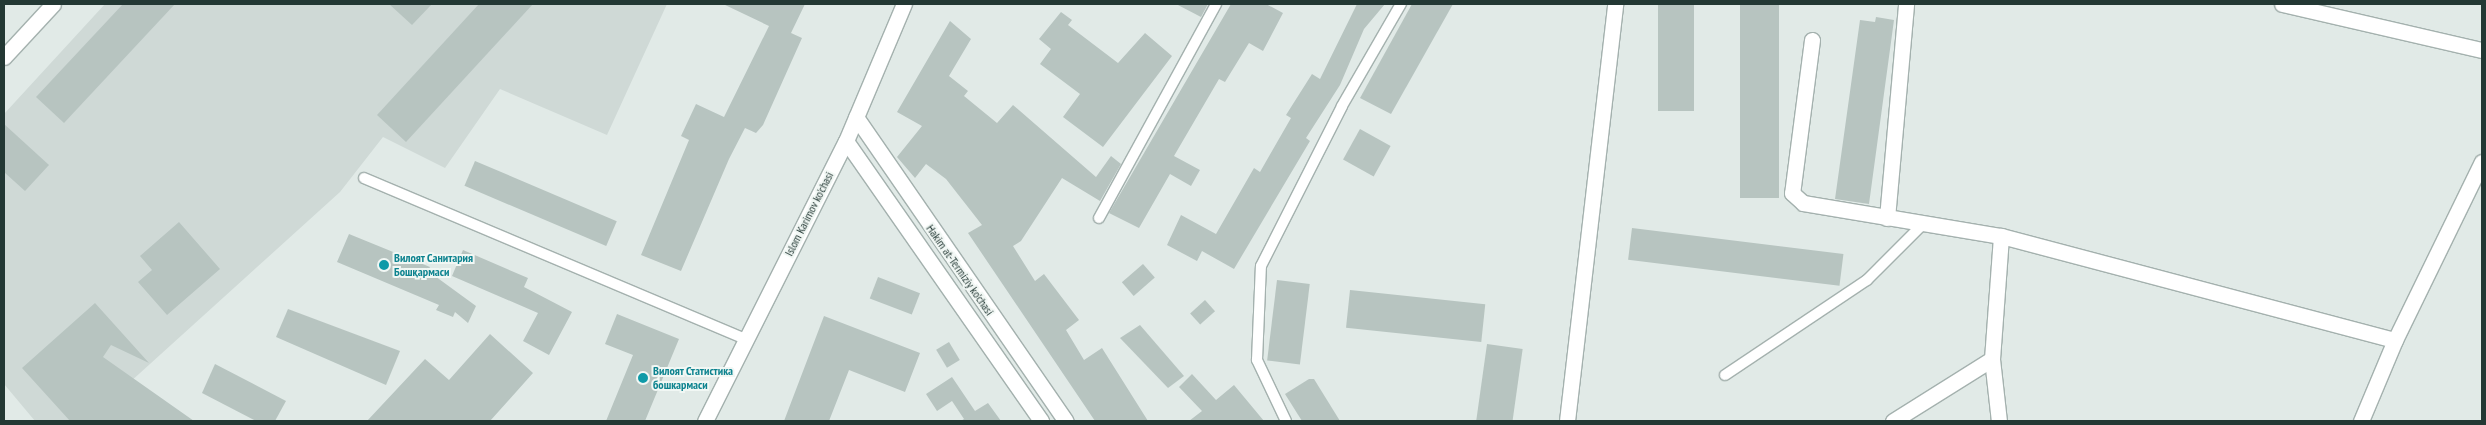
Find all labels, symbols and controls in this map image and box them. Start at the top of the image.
street label: Islom Karimov ko'chasi [781,169,837,259]
street label: Hakim at-Termiziy ko'chasi [923,222,997,318]
place label: Вилоят Санитария Бошқармаси [394,251,474,279]
marker: Вилоят Санитария Бошқармаси [378,259,390,271]
place label: Вилоят Статистика бошкармаси [653,364,733,392]
marker: Вилоят Статистика бошкармаси [637,372,649,384]

